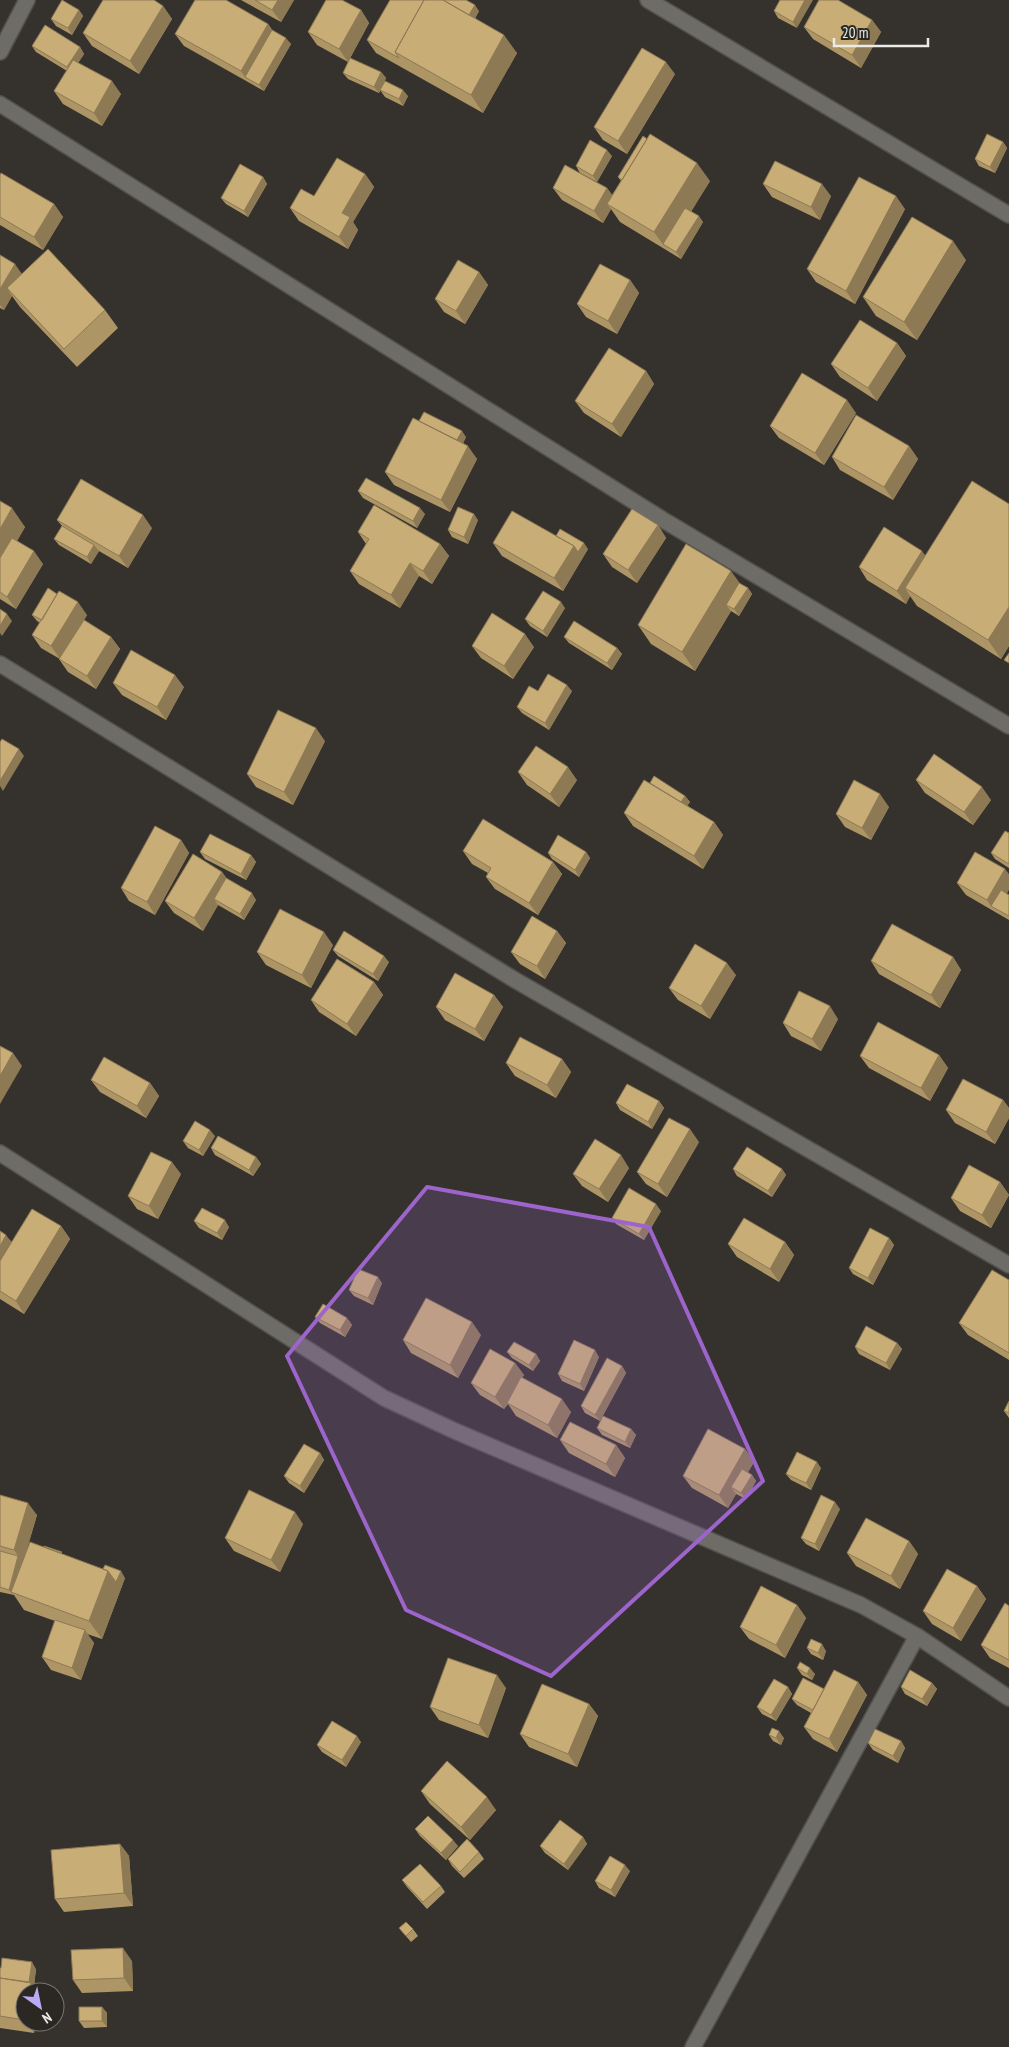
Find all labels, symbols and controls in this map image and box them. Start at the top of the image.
scale bar [834,15,928,47]
text: 20 m [842,23,868,42]
north arrow [15,1982,65,2032]
text: N [39,2008,55,2028]

